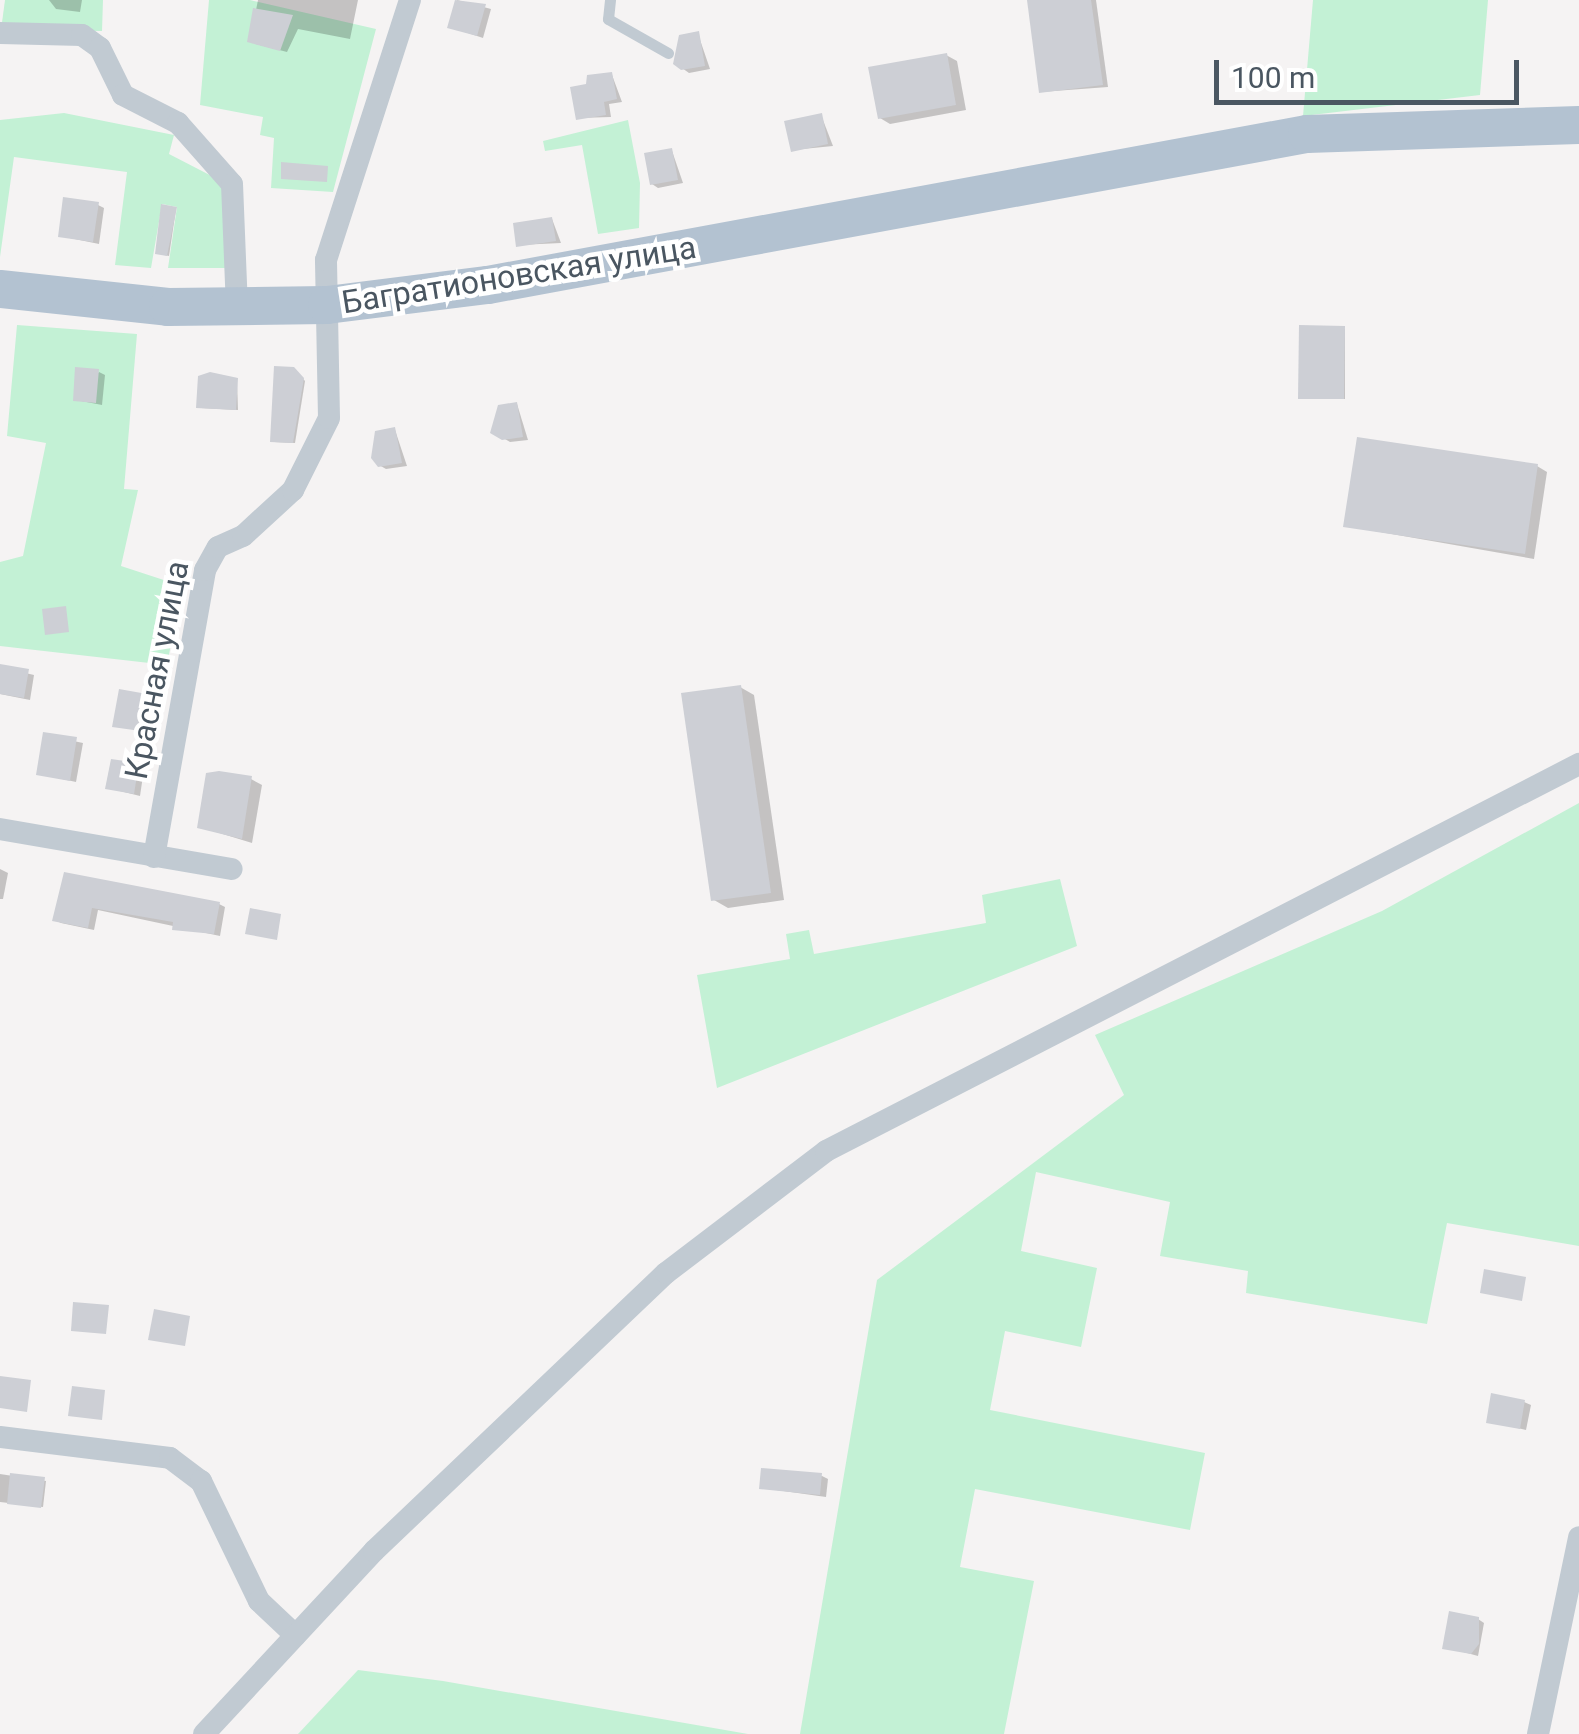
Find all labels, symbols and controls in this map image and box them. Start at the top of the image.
scale bar [1219,40,1524,102]
text: 100 m [1231,60,1315,95]
street label: Багратионовская улица [339,228,699,322]
street label: Красная улица [117,558,197,782]

